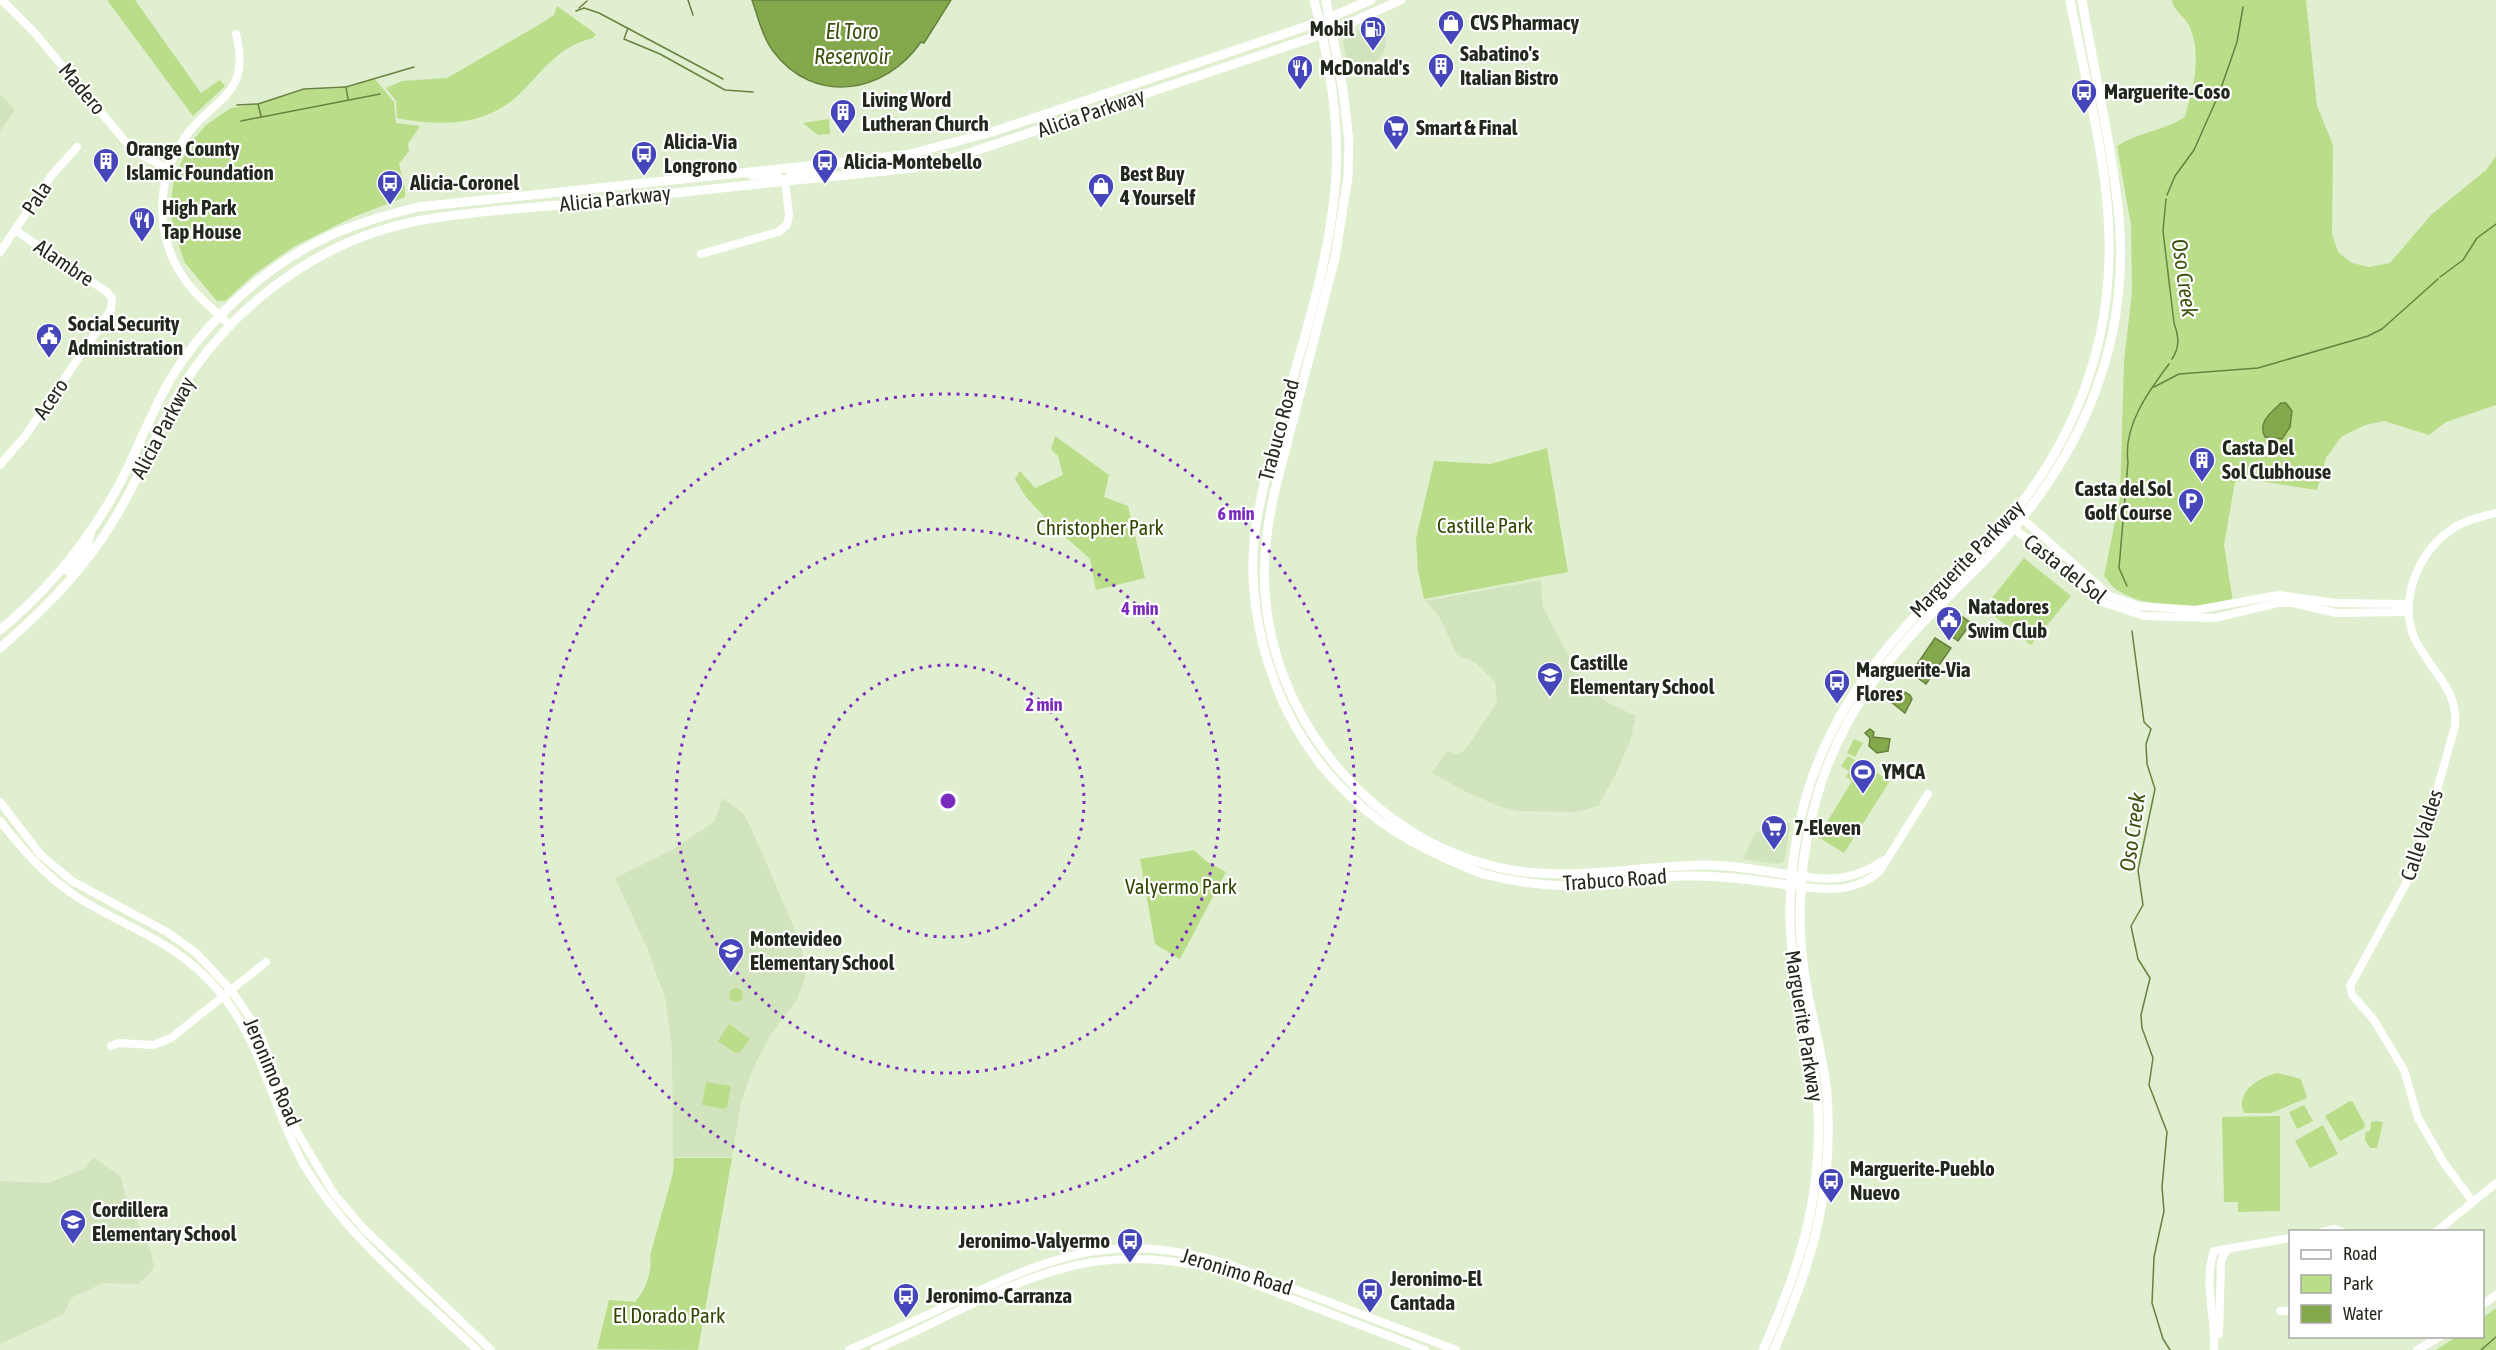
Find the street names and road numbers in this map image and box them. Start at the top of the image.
street label: Madero [54,58,111,119]
street label: Alicia Parkway [1034,82,1148,142]
street label: Pala [16,176,56,219]
street label: Alicia Parkway [558,180,672,216]
street label: Alambre [30,234,99,291]
street label: Alicia Parkway [125,372,199,482]
street label: Acero [28,374,72,423]
street label: Trabuco Road [1253,376,1303,483]
street label: Marguerite Parkway [1904,495,2028,622]
street label: Casta del Sol [2020,529,2112,608]
street label: Calle Valdes [2395,786,2447,883]
street label: Trabuco Road [1562,863,1668,895]
street label: Marguerite Parkway [1781,948,1829,1104]
street label: Jeronimo Road [239,1014,306,1129]
street label: Jeronimo Road [1179,1243,1296,1299]

